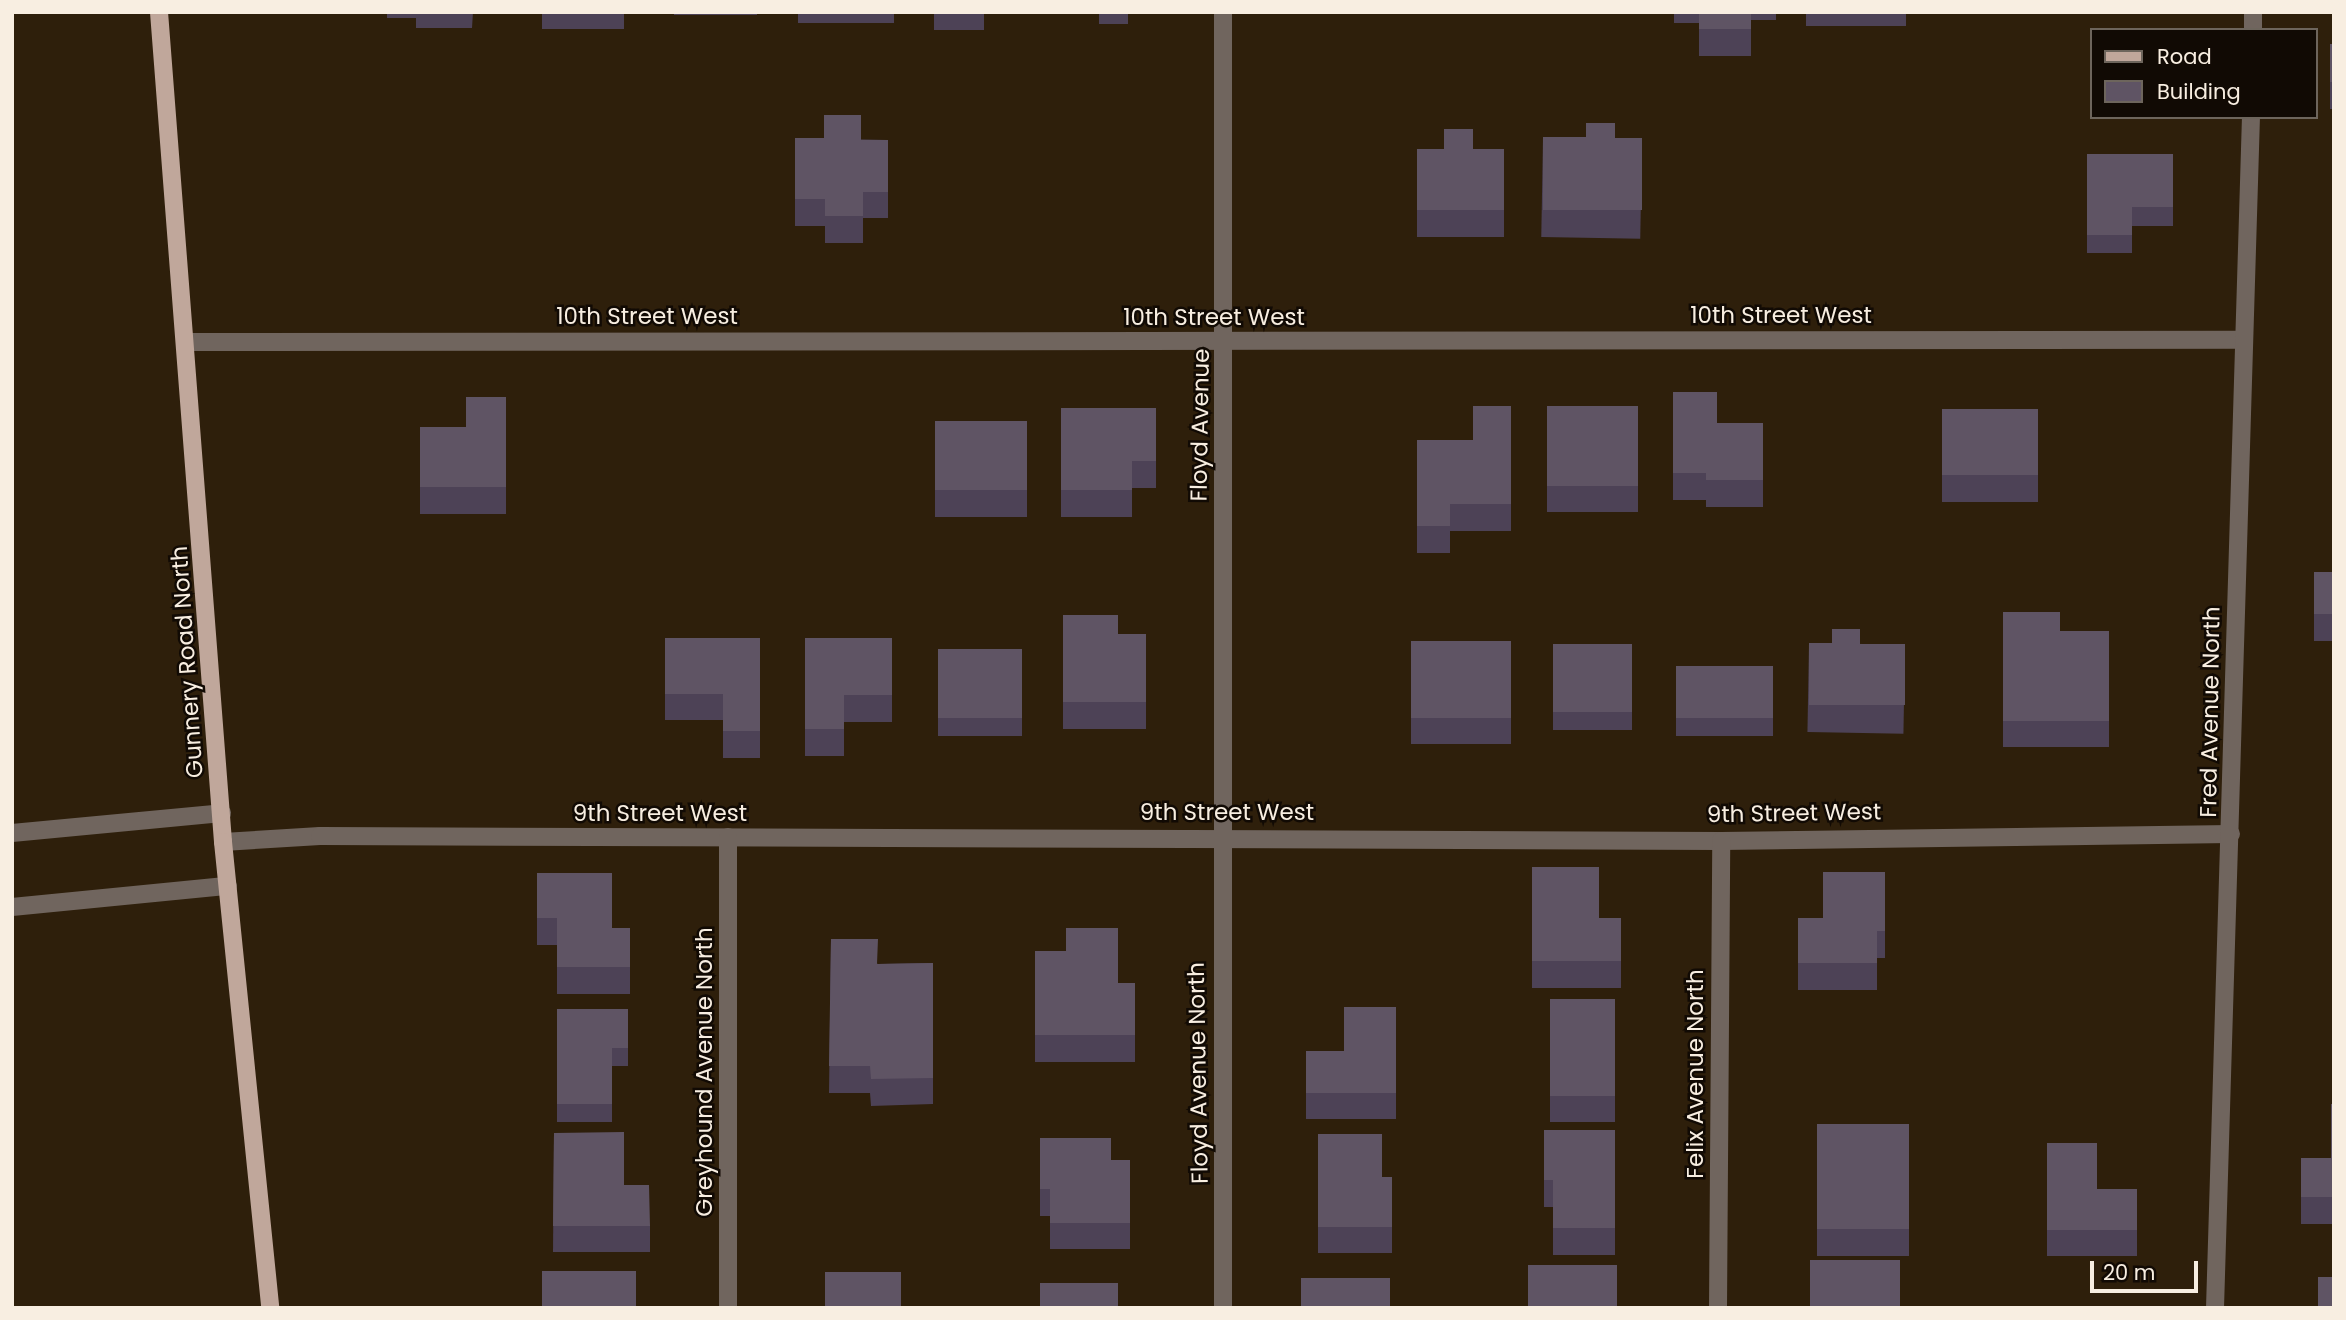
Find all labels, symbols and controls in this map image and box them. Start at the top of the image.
legend [2090,28,2318,119]
text: Road [2157,42,2212,71]
text: Building [2157,77,2241,106]
street label: 10th Street West [1690,301,1872,329]
street label: 10th Street West [556,302,738,330]
street label: 10th Street West [1123,303,1305,331]
street label: Floyd Avenue [1185,348,1215,502]
street label: Gunnery Road North [165,545,209,779]
street label: Fred Avenue North [2194,606,2226,818]
street label: 9th Street West [1140,798,1314,826]
street label: 9th Street West [1707,798,1881,828]
street label: 9th Street West [573,799,747,827]
street label: Greyhound Avenue North [690,927,718,1217]
street label: Floyd Avenue North [1182,962,1214,1184]
street label: Felix Avenue North [1681,969,1709,1179]
scale bar [2094,1246,2202,1290]
text: 20 m [2103,1258,2156,1287]

